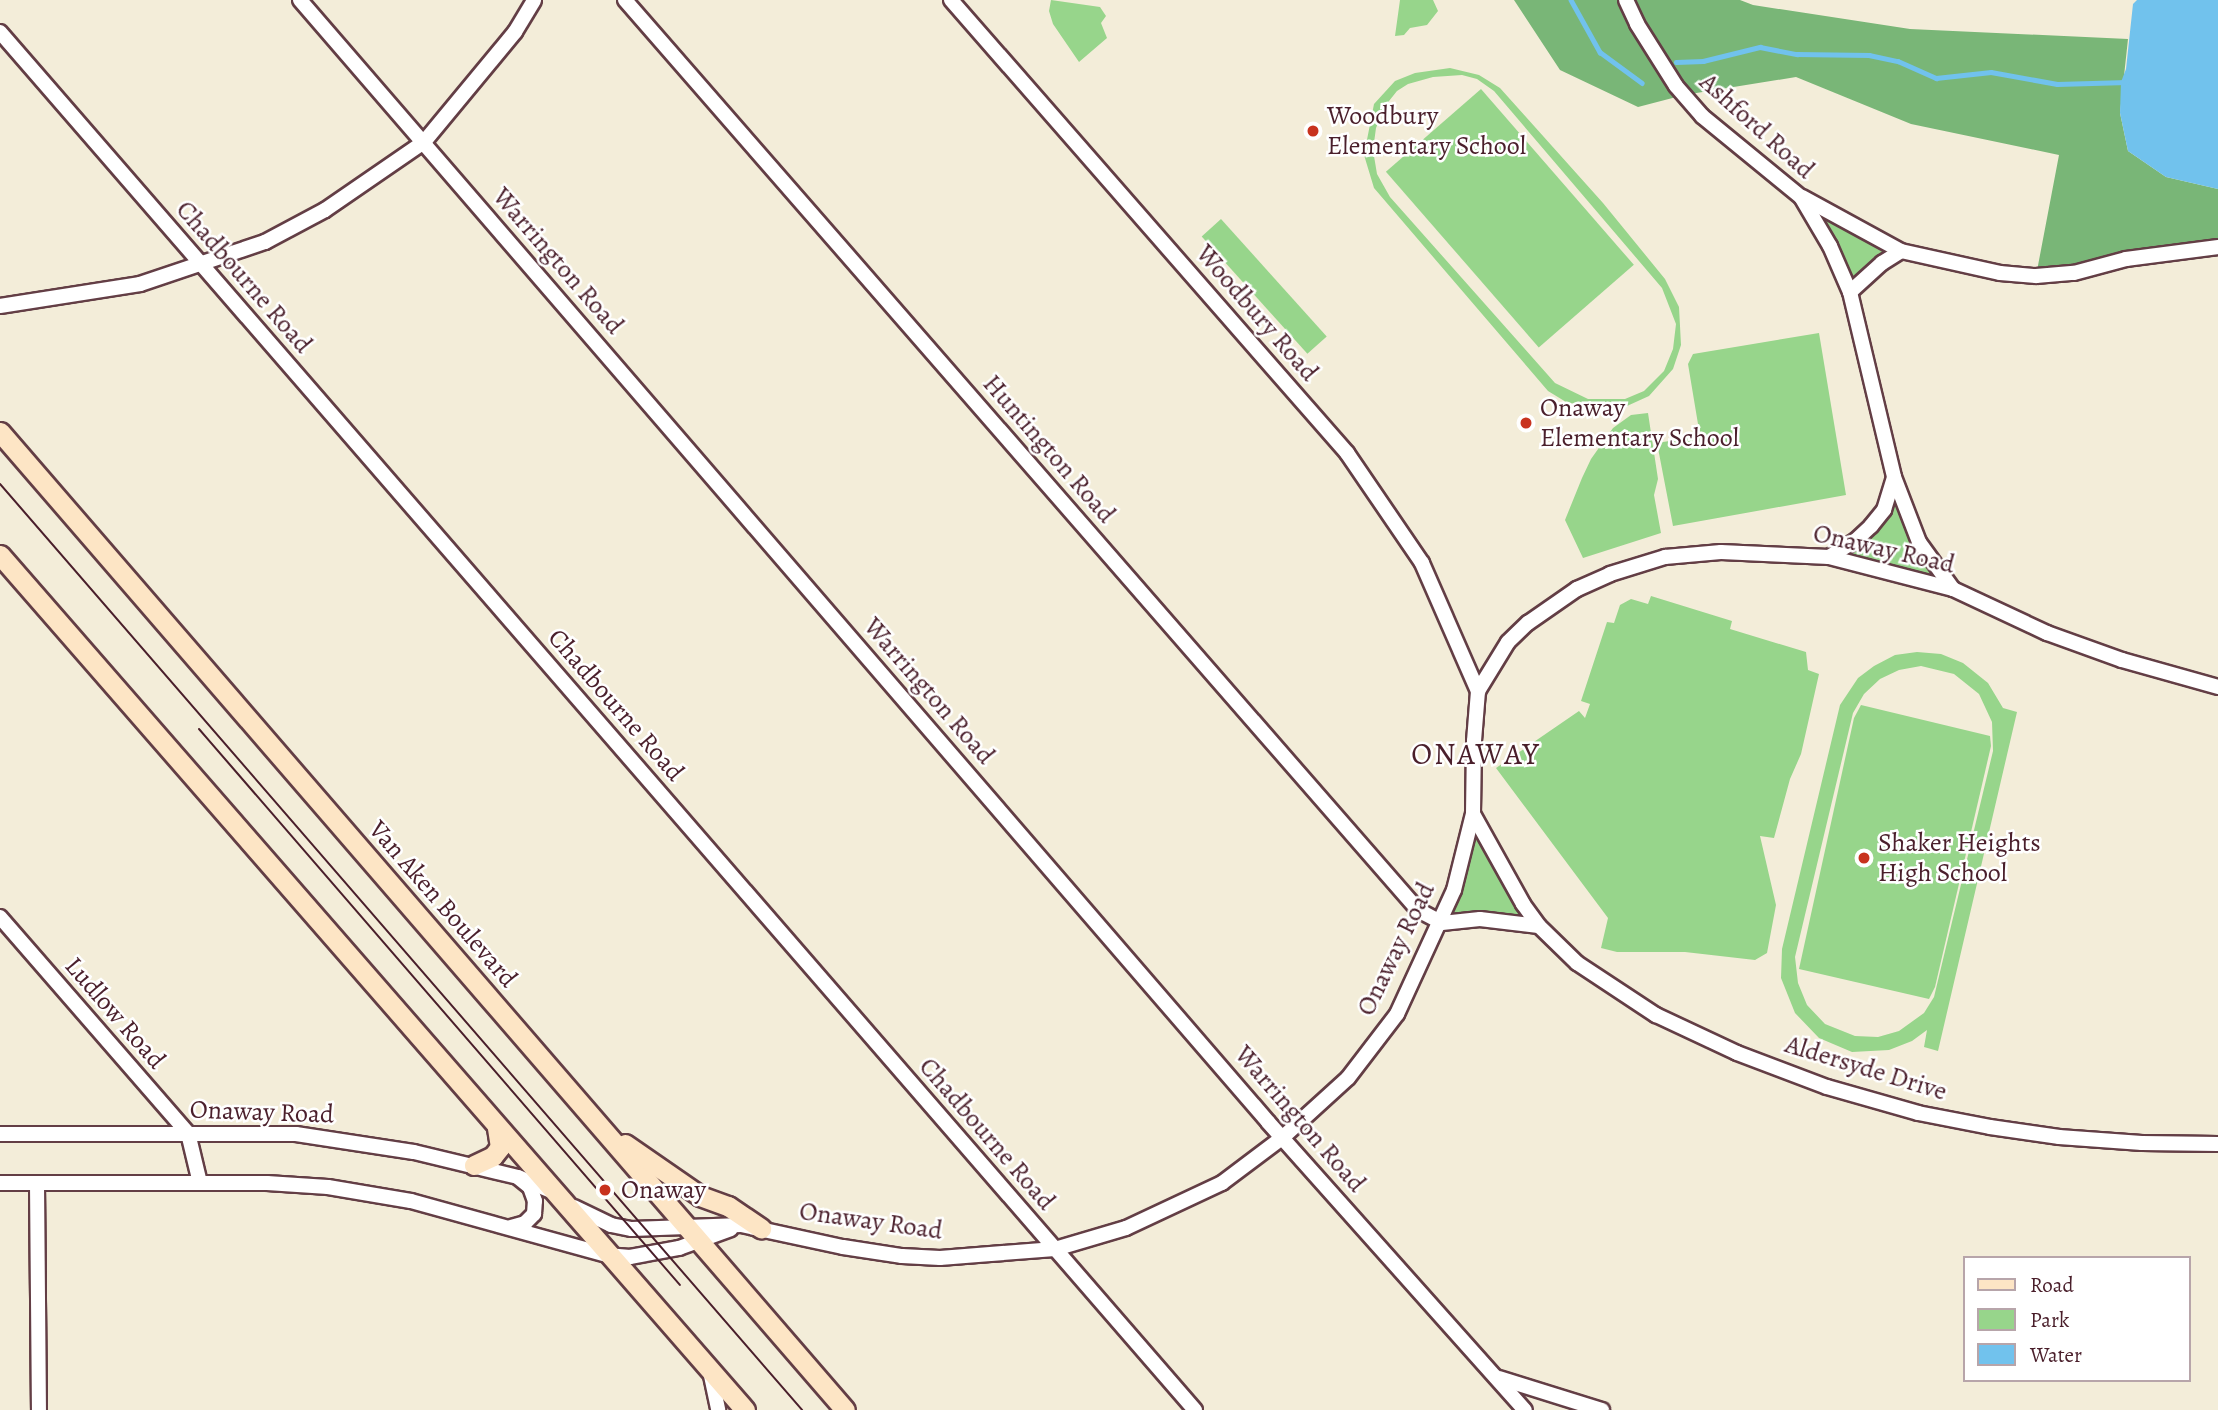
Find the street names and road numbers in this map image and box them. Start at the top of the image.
street label: Ashford Road [1693,66,1821,186]
street label: Warrington Road [486,181,630,341]
street label: Chadbourne Road [169,194,319,360]
street label: Woodbury Road [1189,238,1325,388]
street label: Huntington Road [976,369,1122,529]
street label: Onaway Road [1810,518,1958,580]
street label: Warrington Road [857,611,1001,771]
street label: Chadbourne Road [541,622,691,788]
street label: Van Aken Boulevard [362,814,524,994]
street label: Onaway Road [1350,877,1442,1021]
street label: Ludlow Road [58,951,172,1075]
street label: Aldersyde Drive [1781,1029,1951,1107]
street label: Warrington Road [1228,1039,1372,1199]
street label: Chadbourne Road [912,1051,1062,1217]
street label: Onaway Road [189,1094,335,1130]
street label: Onaway Road [797,1196,945,1246]

